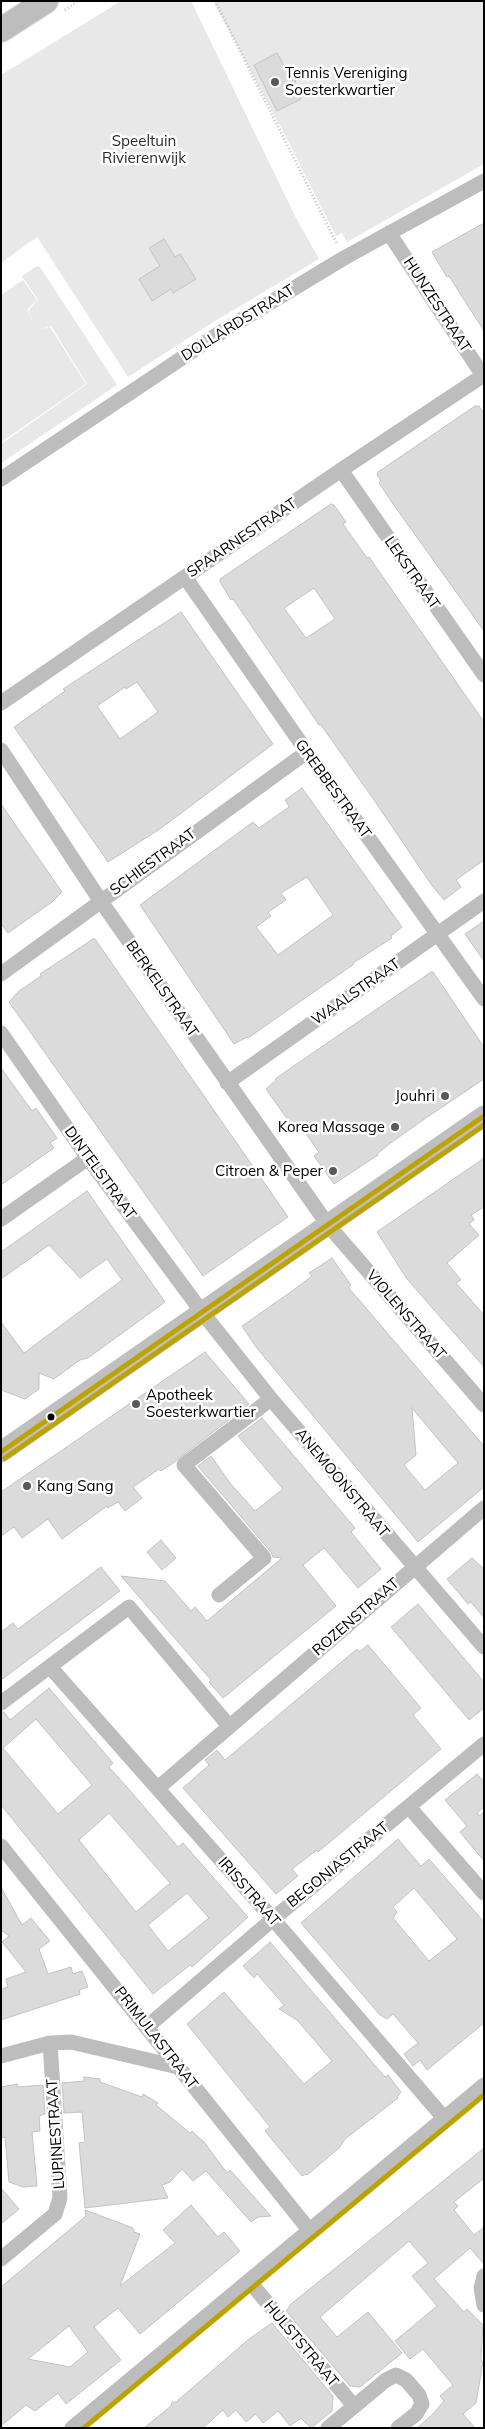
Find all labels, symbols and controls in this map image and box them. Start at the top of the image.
place label: Tennis Vereniging Soesterkwartier [285,64,408,99]
marker: Tennis Vereniging Soesterkwartier [269,76,281,88]
park label: Speeltuin Rivierenwijk [102,132,186,167]
street label: HUNZESTRAAT [400,254,474,356]
street label: DOLLARDSTRAAT [178,281,298,365]
street label: SPAARNESTRAAT [184,495,300,581]
street label: LEKSTRAAT [380,533,444,613]
street label: GREBBESTRAAT [291,736,375,842]
street label: SCHIESTRAAT [106,825,200,899]
street label: BERKELSTRAAT [122,937,202,1041]
street label: WAALSTRAAT [308,955,404,1029]
place label: Jouhri [395,1087,435,1105]
marker: Jouhri [439,1090,451,1102]
place label: Korea Massage [278,1118,385,1136]
marker: Korea Massage [389,1121,401,1133]
street label: DINTELSTRAAT [60,1123,140,1223]
place label: Citroen & Peper [215,1162,323,1180]
marker: Citroen & Peper [327,1165,339,1177]
street label: VIOLENSTRAAT [362,1267,450,1363]
place label: Apotheek Soesterkwartier [146,1386,256,1421]
marker: Apotheek Soesterkwartier [130,1398,142,1410]
unlabelled marker [46,1412,56,1422]
street label: ANEMOONSTRAAT [291,1425,393,1541]
place label: Kang Sang [37,1477,113,1495]
marker: Kang Sang [21,1480,33,1492]
street label: ROZENSTRAAT [309,1574,403,1660]
street label: BEGONIASTRAAT [283,1818,393,1912]
street label: IRISSTRAAT [214,1854,284,1930]
street label: PRIMULASTRAAT [110,1983,202,2093]
street label: LUPINESTRAAT [43,2078,69,2190]
street label: HULSTSTRAAT [260,2297,342,2391]

